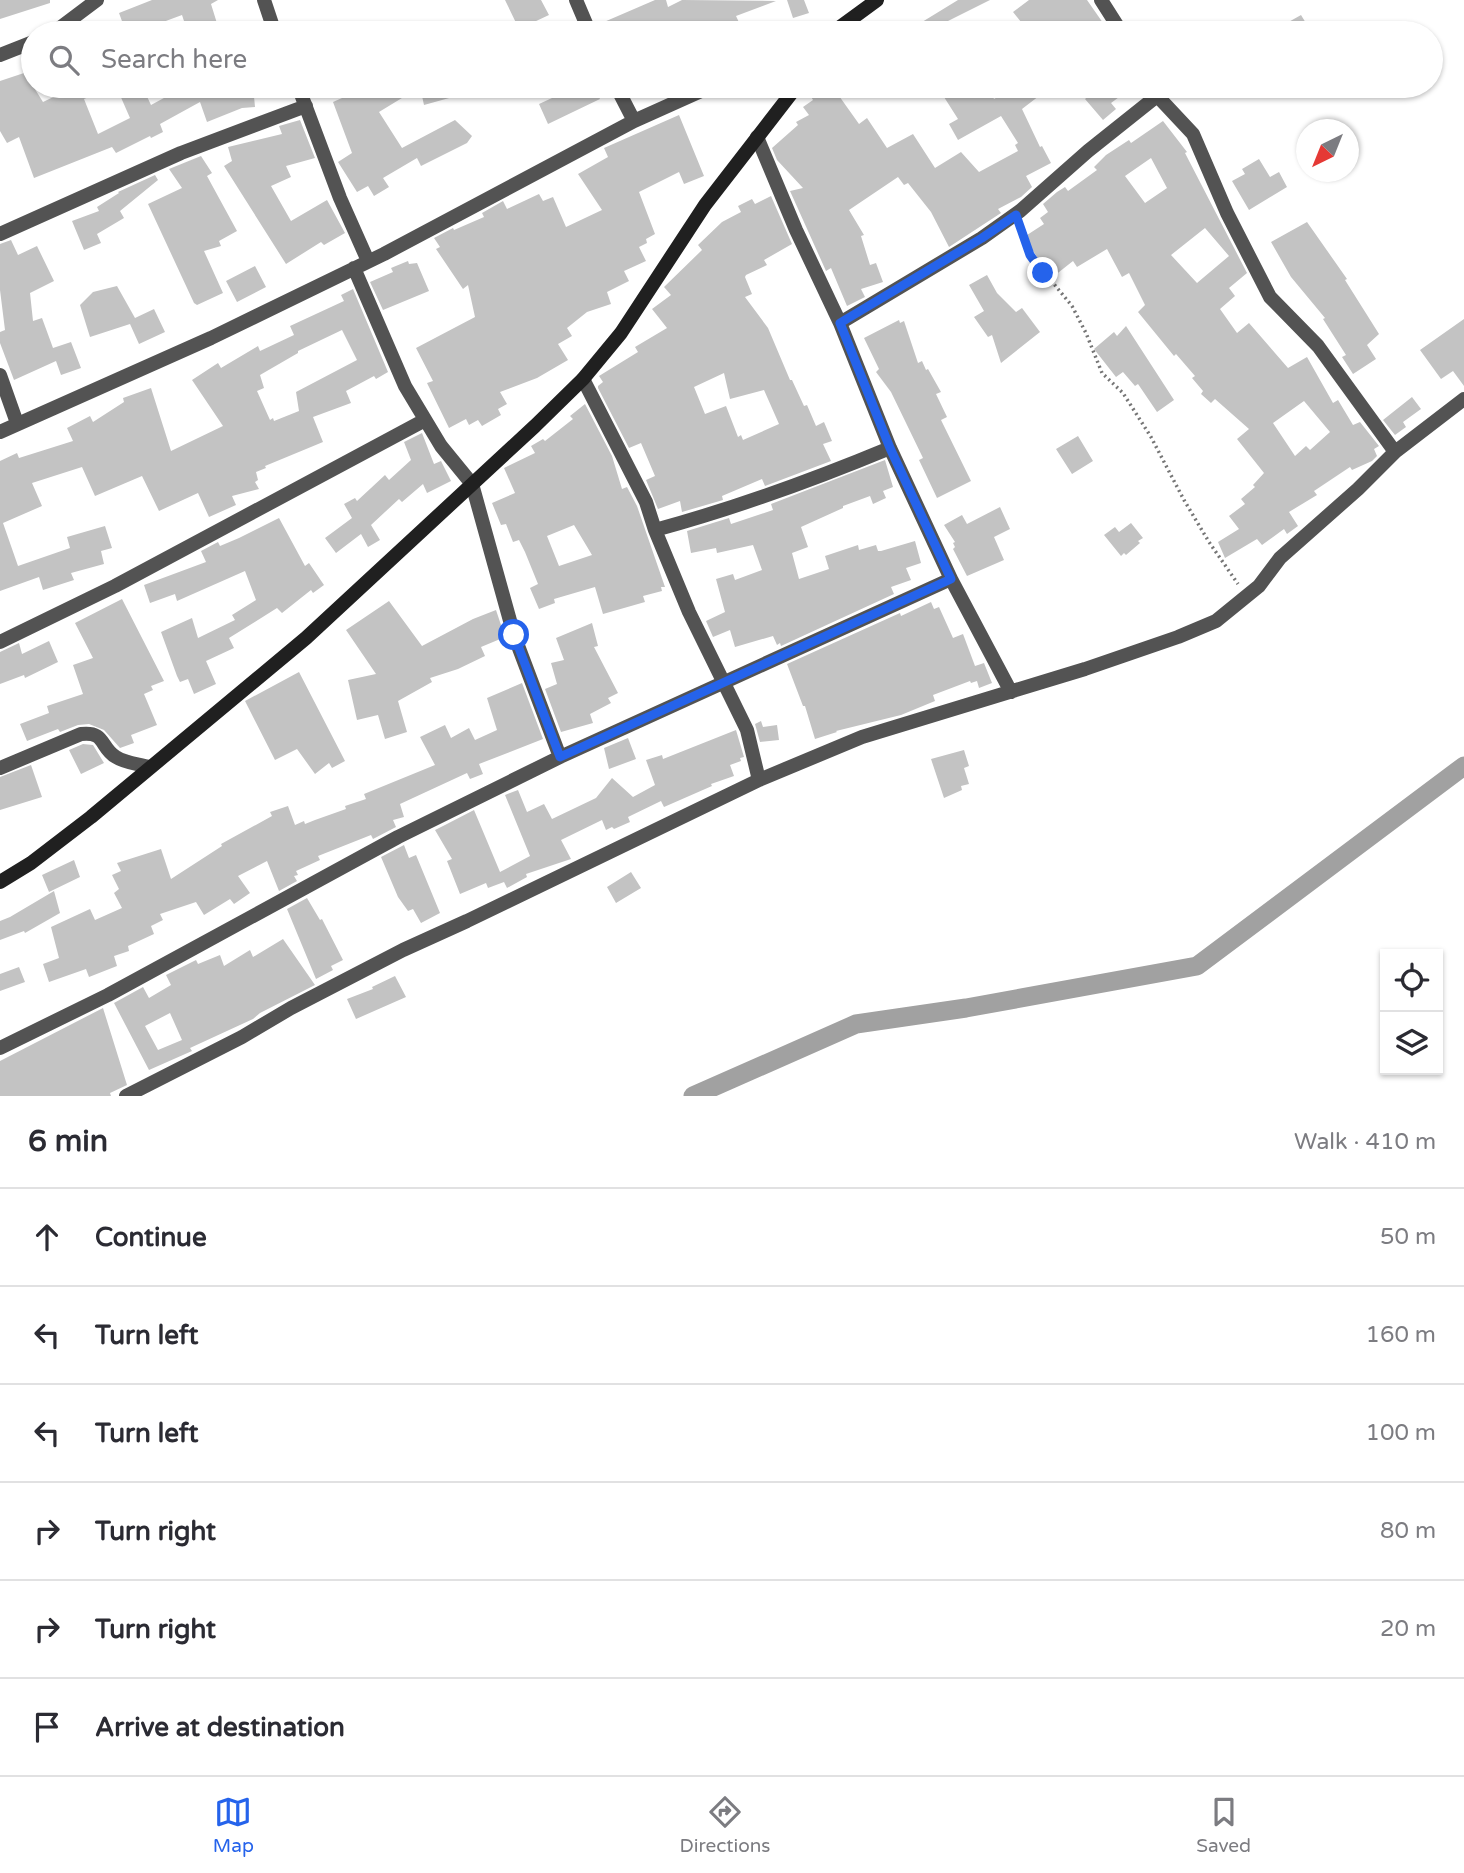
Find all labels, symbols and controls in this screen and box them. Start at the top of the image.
search box [21,21,1443,98]
icon: search [45,41,83,79]
text: Search here [101,44,247,75]
north arrow [1296,119,1359,182]
route end [1027,257,1058,288]
route start [498,619,529,650]
map controls [1380,949,1443,1075]
button: locate [1380,949,1443,1012]
button: layers [1380,1012,1443,1075]
text: 6 min [28,1123,108,1160]
text: Walk · 410 m [1294,1128,1436,1156]
icon: ahead [28,1218,66,1256]
text: Continue [95,1222,207,1253]
text: 50 m [1380,1223,1436,1251]
icon: left [28,1316,66,1354]
text: Turn left [95,1320,198,1351]
text: 160 m [1366,1321,1436,1349]
icon: left [28,1414,66,1452]
text: Turn left [95,1418,198,1449]
text: 100 m [1366,1419,1436,1447]
icon: right [28,1512,66,1550]
text: Turn right [95,1516,216,1547]
text: 80 m [1380,1517,1436,1545]
icon: right [28,1610,66,1648]
text: Turn right [95,1614,216,1645]
text: 20 m [1380,1615,1436,1643]
icon: arrive [28,1708,66,1746]
text: Arrive at destination [95,1712,345,1743]
tab: Map [213,1793,254,1857]
tab: Directions [680,1793,771,1857]
tab: Saved [1196,1793,1251,1857]

